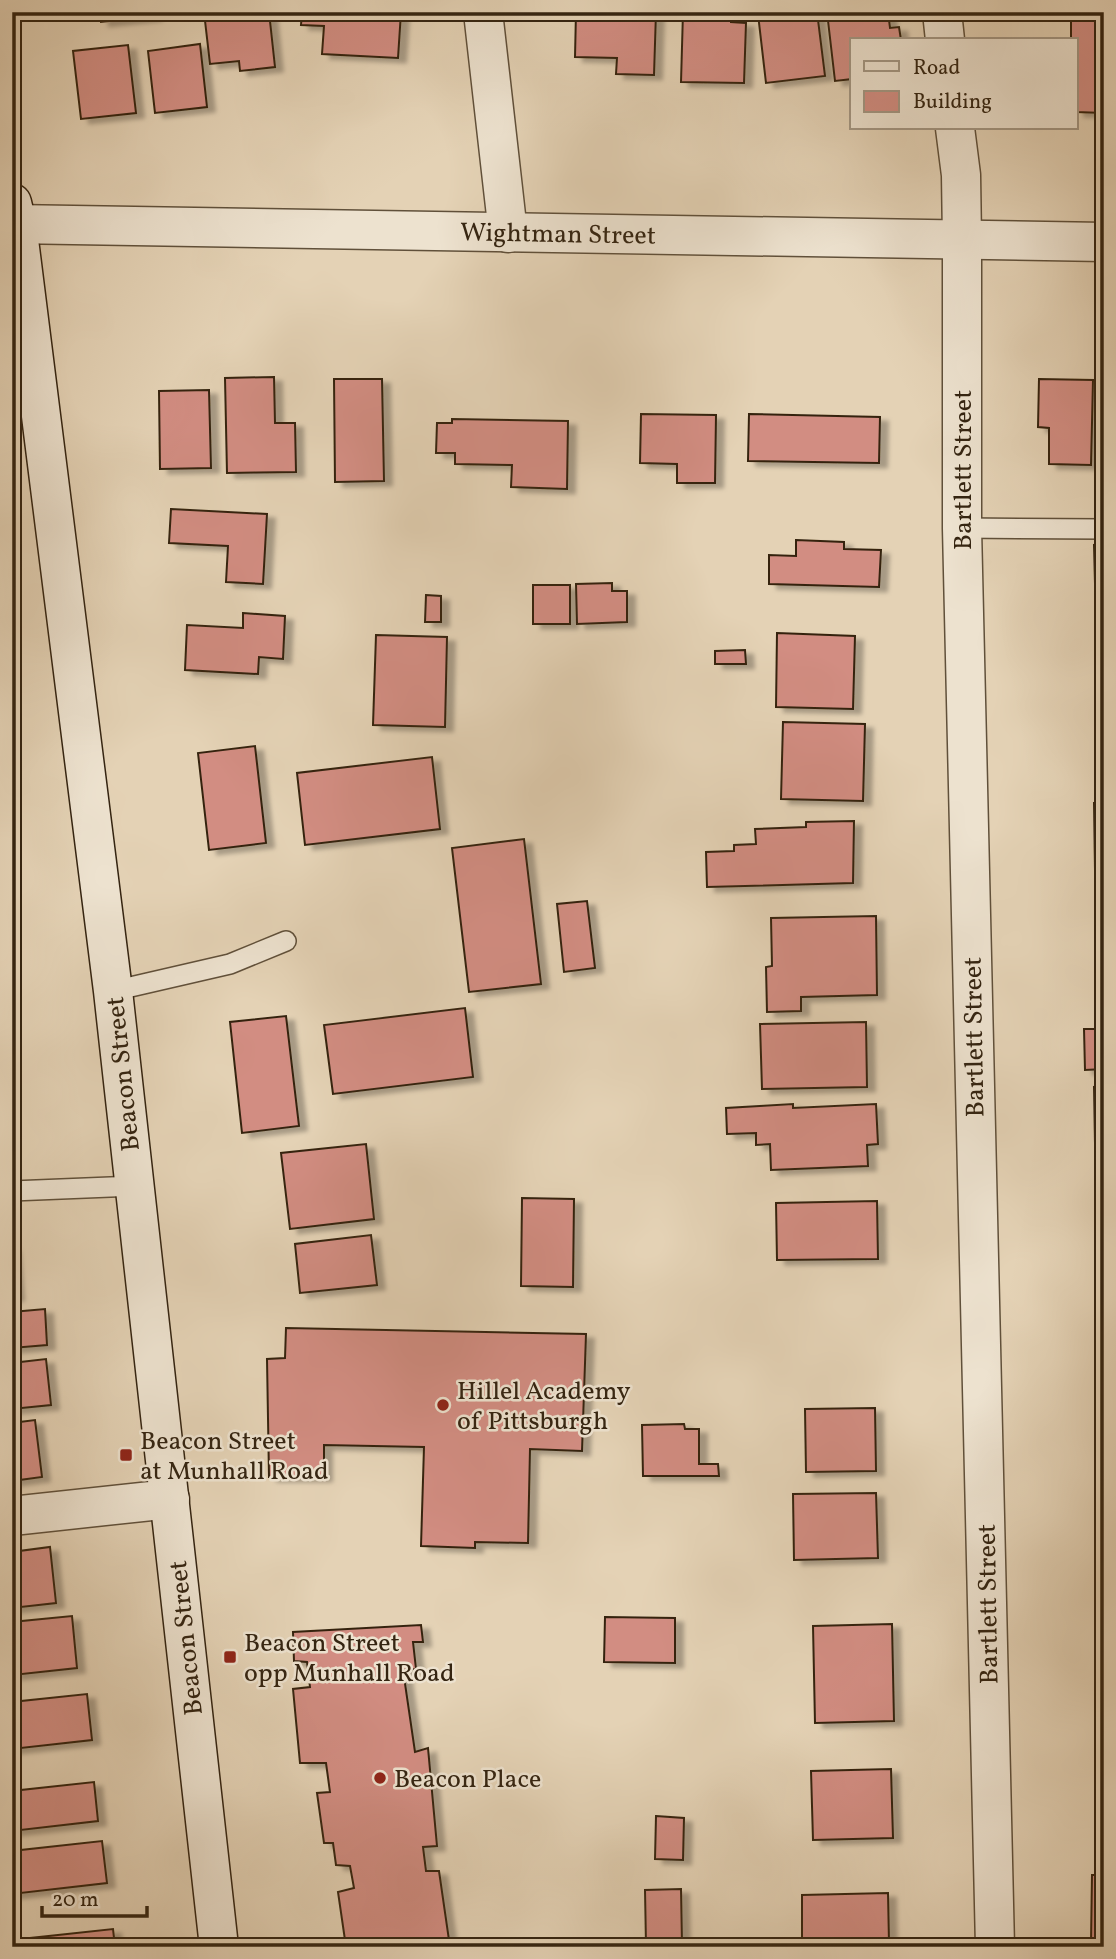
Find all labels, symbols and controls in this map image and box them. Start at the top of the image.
legend [850,38,1078,130]
text: Road [913,54,960,83]
text: Building [913,88,992,117]
street label: Wightman Street [460,215,656,255]
street label: Bartlett Street [946,390,982,550]
street label: Bartlett Street [956,956,994,1118]
street label: Beacon Street [98,994,150,1153]
place label: Hillel Academy of Pittsburgh [457,1374,631,1440]
marker: Hillel Academy of Pittsburgh [435,1397,451,1413]
place label: Beacon Street at Munhall Road [140,1424,329,1490]
marker: Beacon Street at Munhall Road [118,1447,134,1463]
street label: Bartlett Street [970,1523,1008,1685]
street label: Beacon Street [161,1558,213,1717]
place label: Beacon Street opp Munhall Road [244,1626,455,1692]
marker: Beacon Street opp Munhall Road [222,1649,238,1665]
place label: Beacon Place [394,1762,541,1798]
marker: Beacon Place [372,1770,388,1786]
scale bar [42,1875,147,1919]
text: 20 m [52,1886,98,1915]

